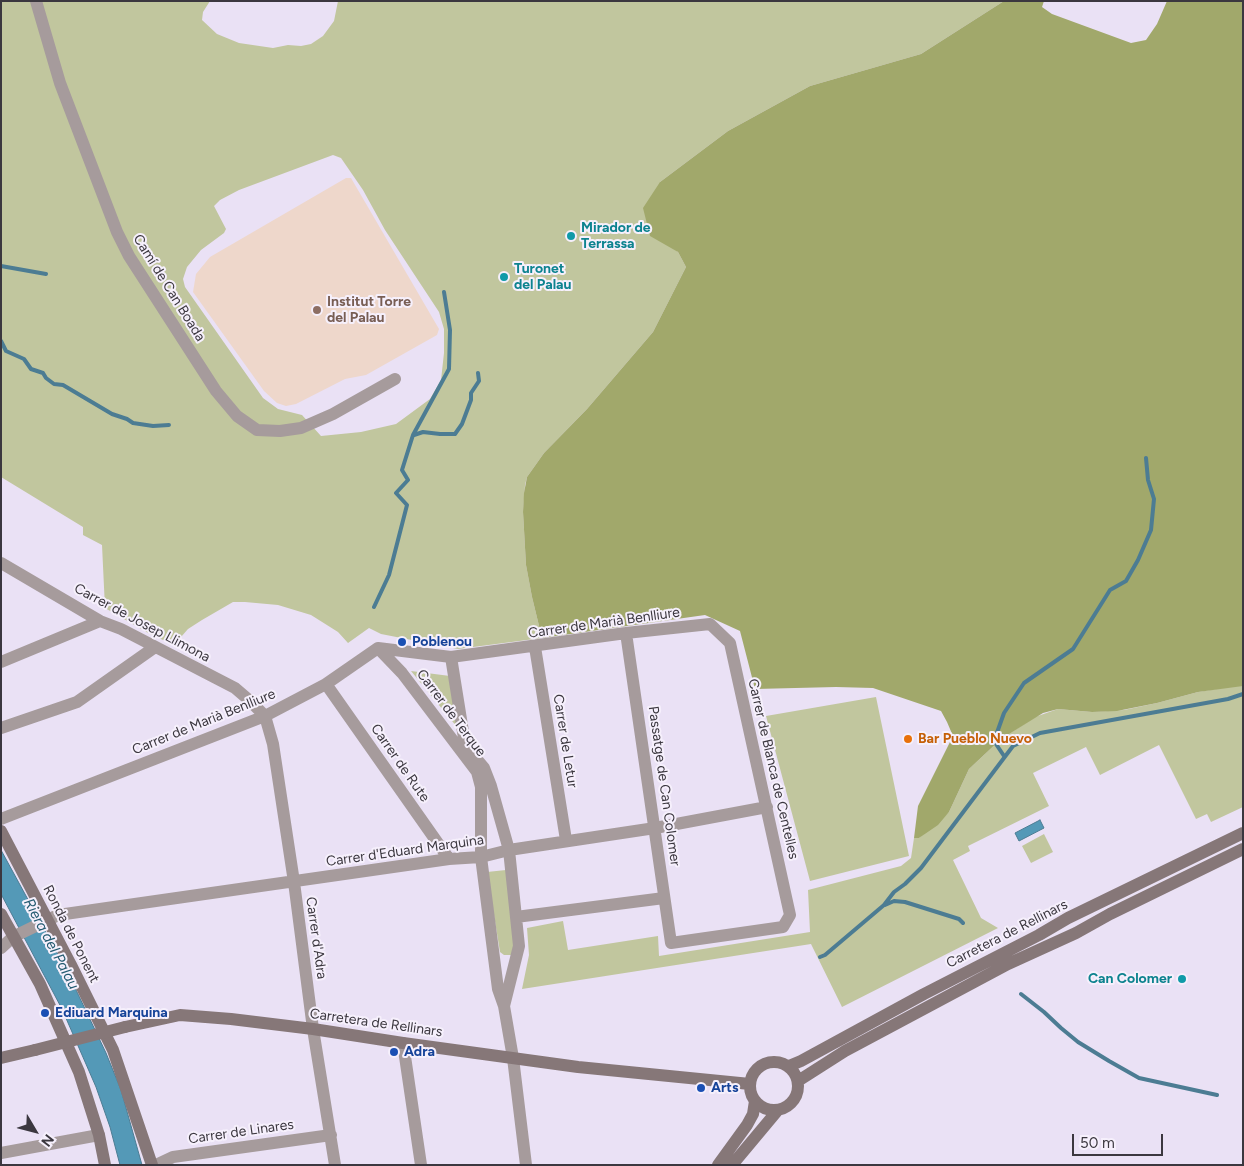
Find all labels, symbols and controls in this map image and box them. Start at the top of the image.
place label: Mirador de Terrassa [581,220,651,252]
marker: Mirador de Terrassa [565,230,577,242]
street label: Camí de Can Boada [129,231,209,345]
place label: Turonet del Palau [514,261,571,294]
marker: Turonet del Palau [498,271,510,283]
place label: Institut Torre del Palau [327,294,411,326]
marker: Institut Torre del Palau [311,304,323,316]
street label: Carrer de Josep Llimona [71,580,213,666]
street label: Carrer de Marià Benlliure [527,604,681,642]
place label: Poblenou [412,634,472,650]
marker: Poblenou [396,636,408,648]
street label: Carrer de Terque [413,666,489,760]
street label: Carrer de Blanca de Centelles [744,677,802,861]
street label: Carrer de Marià Benlliure [130,686,278,758]
street label: Carrer de Letur [549,693,581,789]
street label: Passatge de Can Colomer [644,705,684,867]
street label: Carrer de Rute [367,721,433,805]
place label: Bar Pueblo Nuevo [918,731,1032,747]
marker: Bar Pueblo Nuevo [902,733,914,745]
street label: Carrer d'Eduard Marquina [325,832,485,870]
street label: Ronda de Ponent [39,882,103,986]
water label: Riera del Palau [19,895,83,993]
street label: Carrer d'Adra [302,896,330,980]
street label: Carretera de Rellinars [944,896,1070,972]
place label: Can Colomer [1088,971,1172,987]
marker: Can Colomer [1176,973,1188,985]
place label: Ediuard Marquina [55,1005,168,1021]
street label: Carretera de Rellinars [309,1005,443,1041]
marker: Ediuard Marquina [39,1007,51,1019]
place label: Adra [404,1044,435,1060]
marker: Adra [388,1046,400,1058]
place label: Arts [711,1080,738,1096]
marker: Arts [695,1082,707,1094]
north arrow [10,1106,60,1156]
street label: Carrer de Linares [187,1116,295,1148]
scale bar [1074,1124,1165,1156]
text: N [37,1131,57,1150]
text: 50 m [1080,1134,1115,1152]

